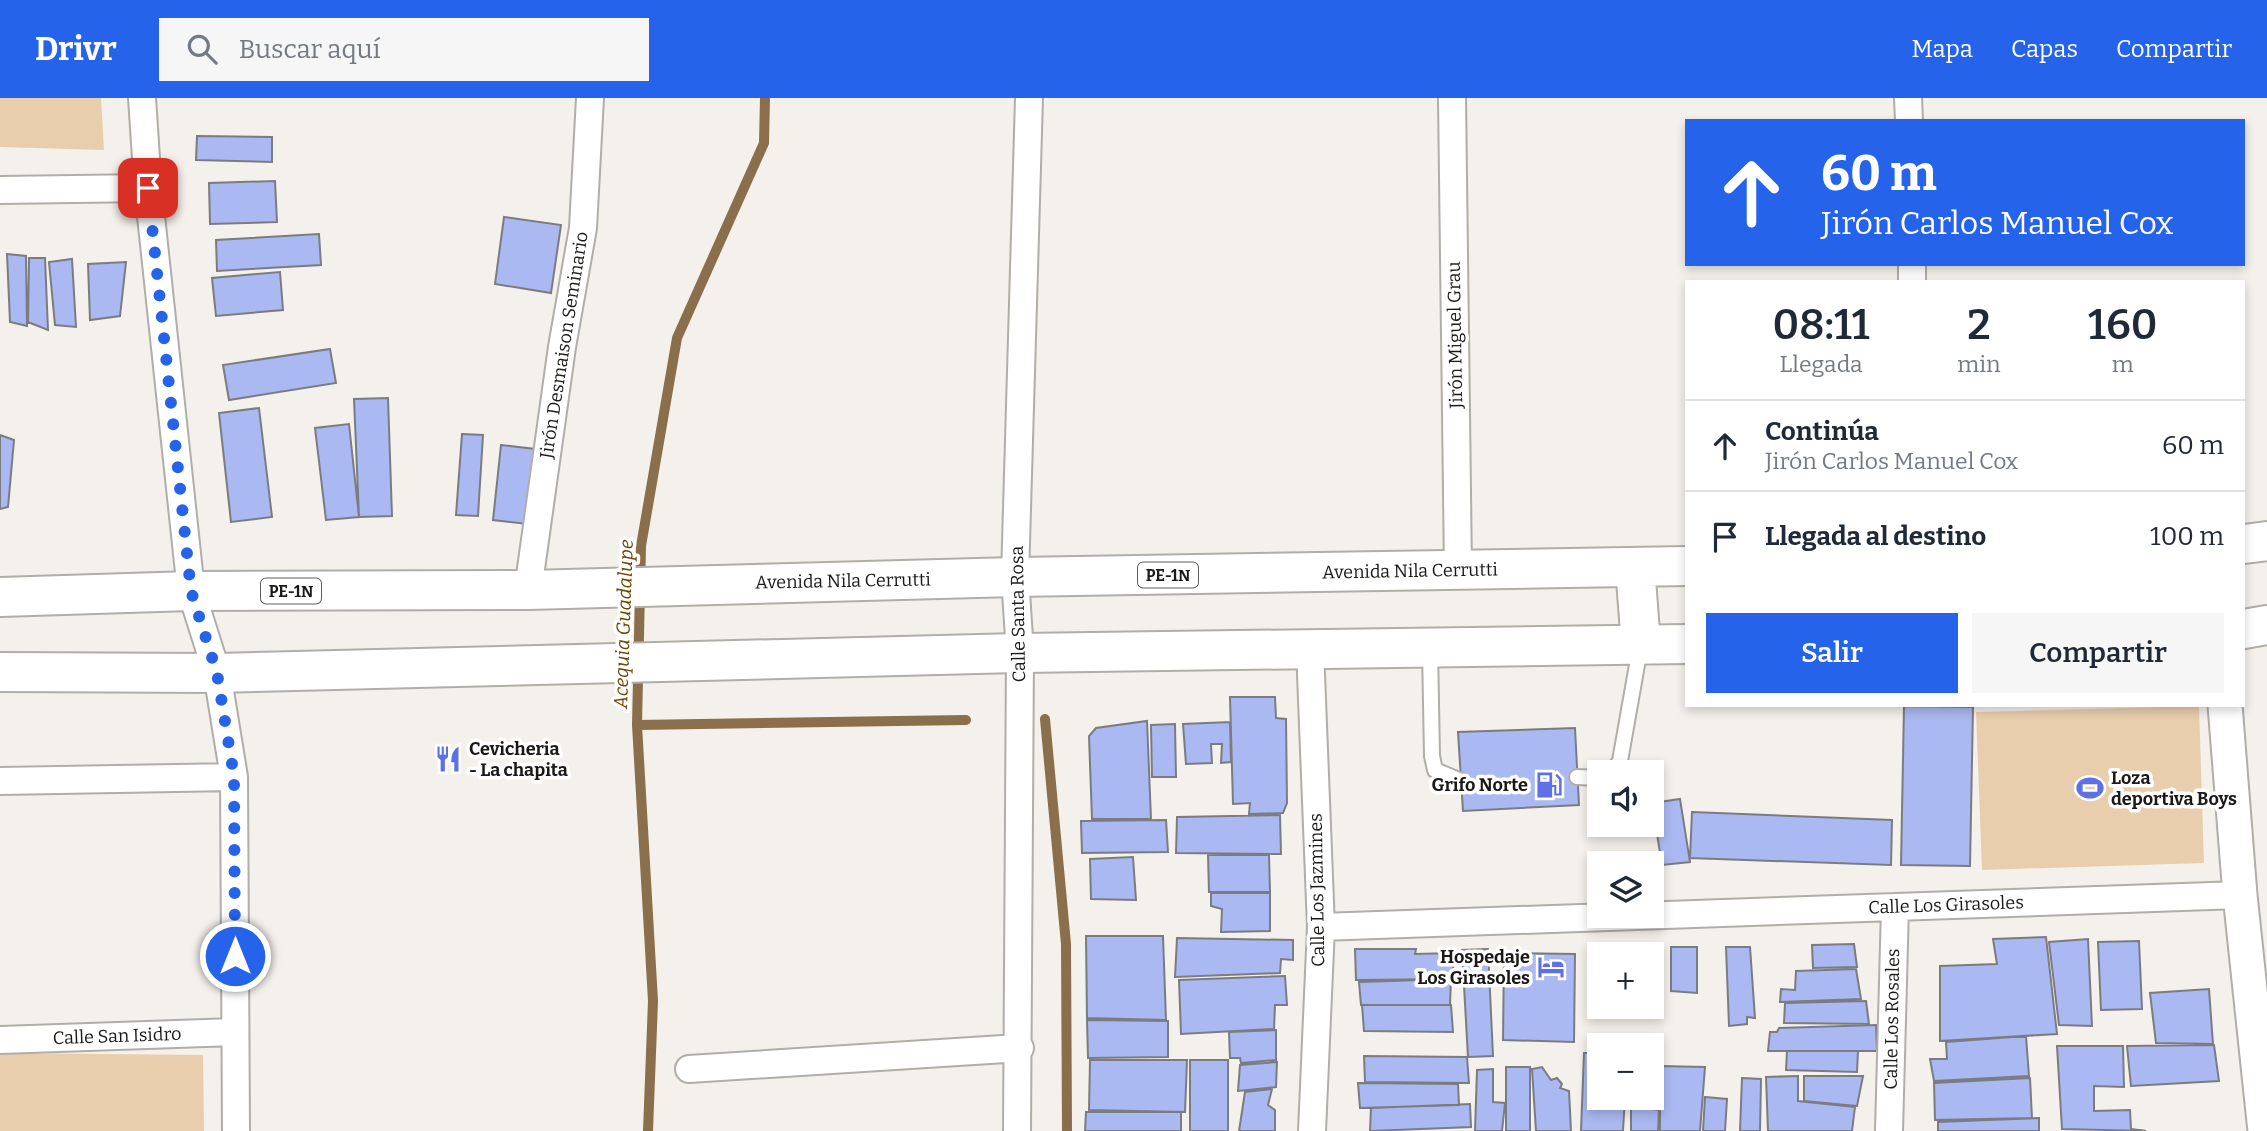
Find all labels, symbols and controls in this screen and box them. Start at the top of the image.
search box [159,18,649,81]
text: Drivr [35,29,117,69]
icon: search [183,30,221,68]
text: Buscar aquí [239,34,380,65]
text: Mapa [1911,35,1973,63]
text: Capas [2011,35,2078,63]
text: Compartir [2116,35,2232,63]
text: 60 m [1821,144,1937,203]
icon: ahead [1706,147,1797,238]
pin [118,158,178,218]
icon: arrive [129,169,167,207]
text: Jirón Carlos Manuel Cox [1821,204,2173,242]
street label: Jirón Desmaison Seminario [535,230,593,461]
street label: Jirón Miguel Grau [1443,261,1467,410]
text: 08:11 [1773,300,1870,350]
text: 2 [1967,300,1991,350]
text: 160 [2088,300,2157,350]
text: Llegada [1780,350,1863,378]
text: min [1957,350,2001,378]
text: m [2112,350,2134,378]
text: Continúa [1765,416,1879,447]
icon: ahead [1706,427,1744,465]
text: 60 m [2162,430,2224,461]
text: Jirón Carlos Manuel Cox [1765,447,2018,475]
icon: arrive [1706,518,1744,556]
text: Llegada al destino [1765,521,1986,552]
text: 100 m [2150,521,2224,552]
water label: Acequia Guadalupe [609,539,638,710]
street label: Calle Santa Rosa [1006,545,1030,682]
street label: Avenida Nila Cerrutti [1322,558,1498,584]
road number: PE-1N [1138,562,1198,588]
street label: Avenida Nila Cerrutti [755,568,931,594]
road number: PE-1N [261,578,321,604]
button: Salir [1706,613,1958,693]
button: Compartir [1972,613,2224,693]
place label: Cevicheria - La chapita [469,738,568,781]
restaurant icon: Cevicheria - La chapita [433,744,463,774]
map controls [1587,760,1664,1110]
button: sound [1587,760,1664,837]
place label: Loza deportiva Boys [2111,767,2237,810]
fuel station icon: Grifo Norte [1534,770,1564,800]
sports icon: Loza deportiva Boys [2075,773,2105,803]
place label: Grifo Norte [1432,774,1528,796]
street label: Calle Los Jazmines [1305,813,1329,967]
button: layers [1587,851,1664,928]
street label: Calle Los Girasoles [1868,891,2024,919]
position arrow [198,919,272,993]
button: + [1587,942,1664,1019]
place label: Hospedaje Los Girasoles [1417,946,1530,989]
street label: Calle Los Rosales [1880,948,1904,1090]
hotel icon: Hospedaje Los Girasoles [1536,952,1566,982]
street label: Calle San Isidro [52,1023,182,1049]
button: − [1587,1033,1664,1110]

